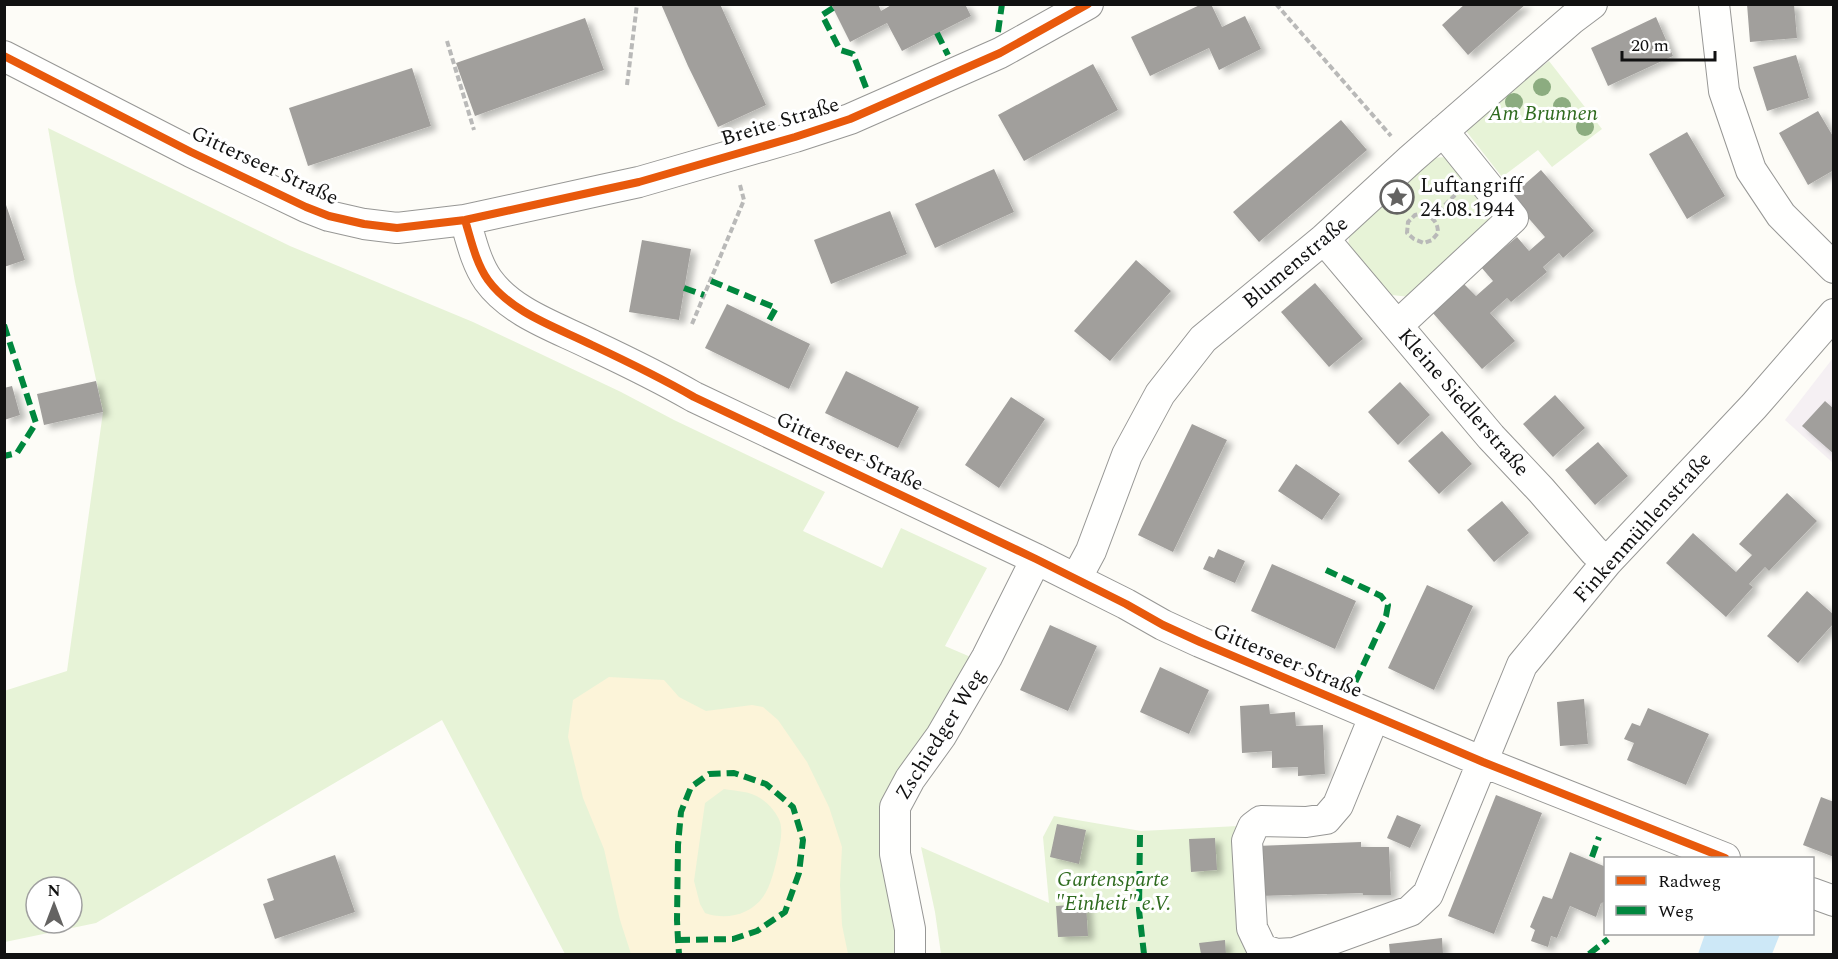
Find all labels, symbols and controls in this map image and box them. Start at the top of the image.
scale bar [1622,24,1715,62]
text: 20 m [1631,32,1669,59]
street label: Breite Straße [717,89,843,155]
park label: Am Brunnen [1487,98,1598,130]
street label: Gitterseer Straße [185,118,344,214]
place label: Luftangriff 24.08.1944 [1420,170,1524,226]
place icon: Luftangriff 24.08.1944 [1379,179,1415,215]
street label: Blumenstraße [1235,209,1356,317]
street label: Kleine Siedlerstraße [1390,321,1537,484]
street label: Gitterseer Straße [770,404,929,500]
street label: Finkenmühlenstraße [1566,445,1720,610]
street label: Gitterseer Straße [1208,615,1367,707]
street label: Zschiedger Weg [888,662,994,807]
legend [1604,857,1814,935]
park label: Gartensparte "Einheit" e.V. [1055,864,1171,920]
text: Radweg [1658,868,1721,895]
north arrow [24,875,84,935]
text: N [47,879,61,903]
text: Weg [1658,898,1694,925]

